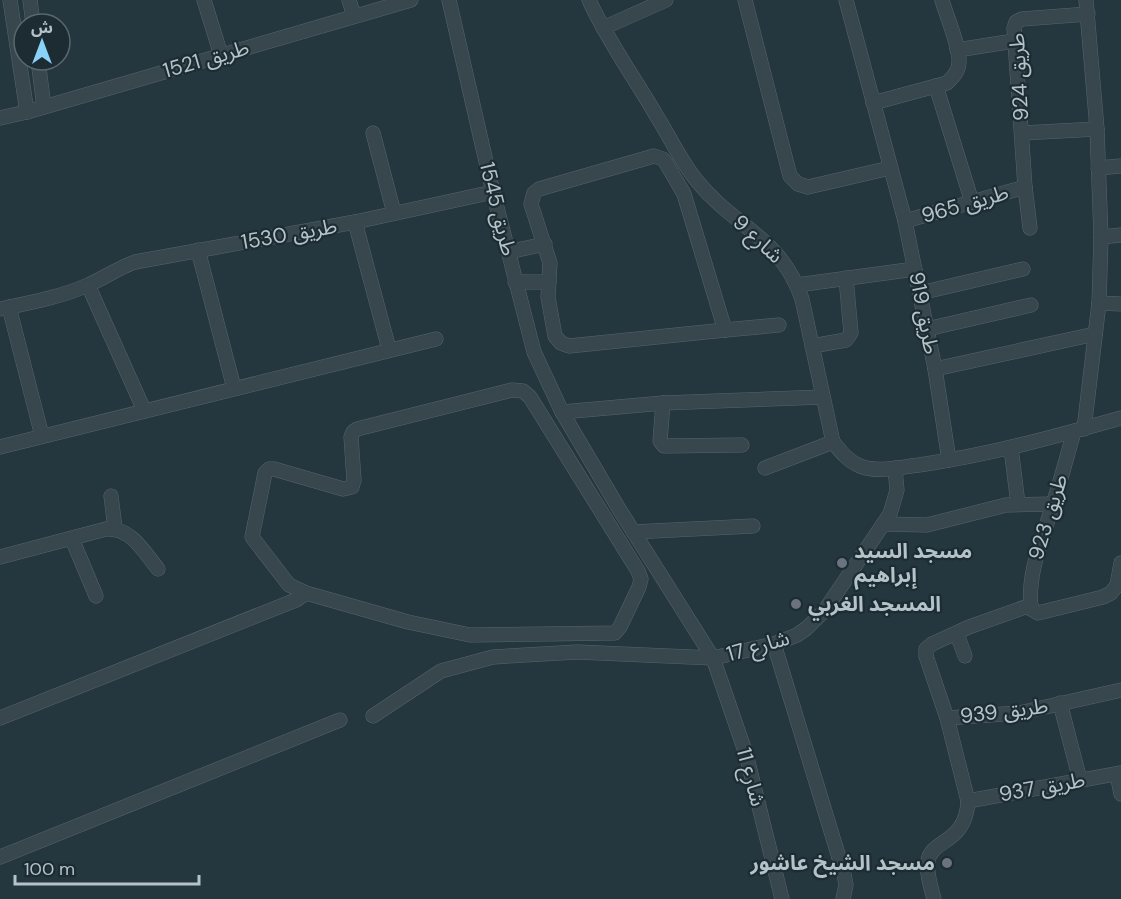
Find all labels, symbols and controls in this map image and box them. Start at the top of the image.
north arrow [12,12,72,72]
text: ش [31,17,53,38]
street label: طريق 924 [1003,32,1035,122]
street label: طريق 1521 [160,33,252,85]
street label: طريق 1545 [473,159,523,259]
street label: طريق 965 [918,178,1012,230]
street label: شارع 9 [726,208,789,270]
street label: طريق 1530 [239,212,339,256]
street label: طريق 919 [902,269,946,357]
street label: طريق 923 [1022,471,1074,563]
place label: مسجد السيد إبراهيم [854,537,972,590]
marker: مسجد السيد إبراهيم [835,556,849,570]
place label: المسجد الغربي [808,590,941,621]
marker: المسجد الغربي [789,597,803,611]
street label: شارع 17 [723,624,793,669]
street label: طريق 939 [958,692,1050,730]
street label: شارع 11 [729,745,772,810]
street label: طريق 937 [997,766,1087,808]
scale bar [15,848,200,886]
place label: مسجد الشيخ عاشور [749,849,935,878]
marker: مسجد الشيخ عاشور [940,856,954,870]
text: 100 m [24,857,75,881]

